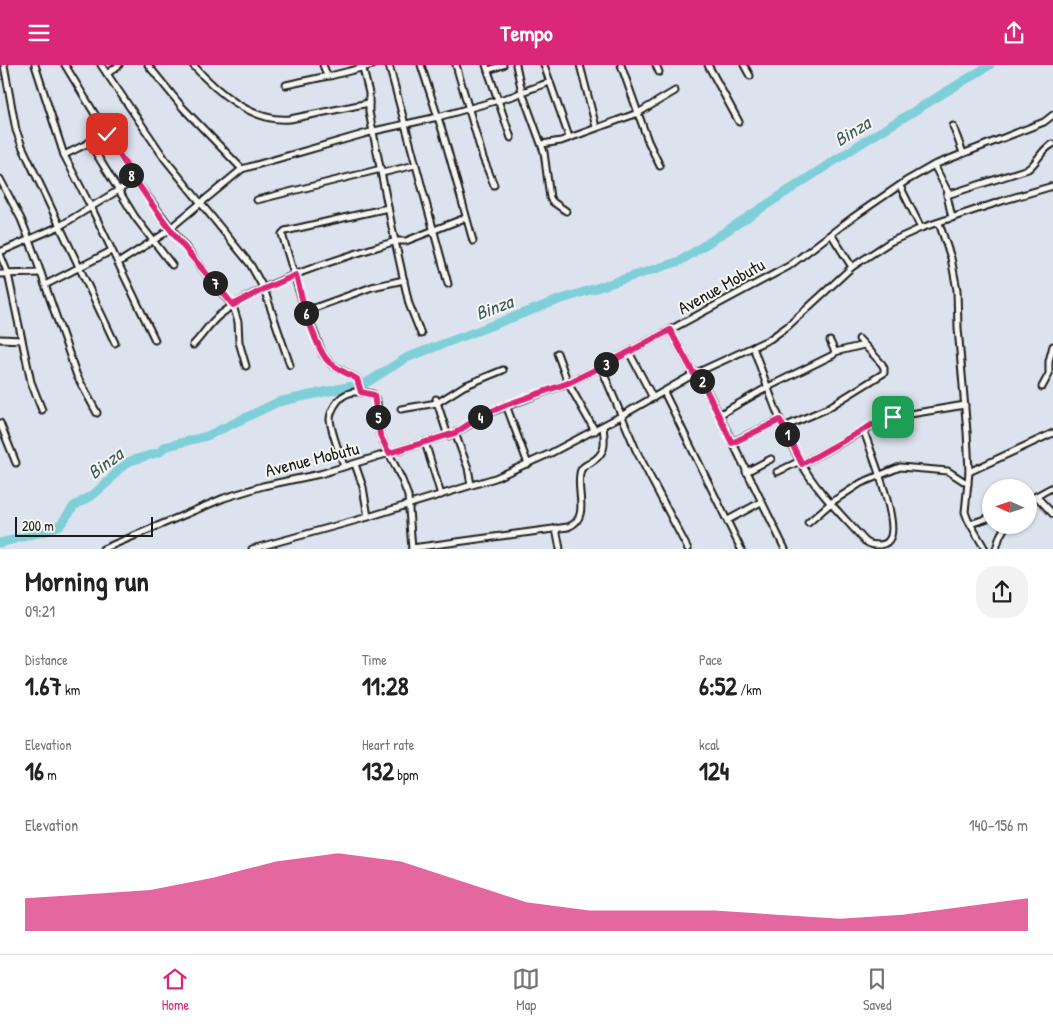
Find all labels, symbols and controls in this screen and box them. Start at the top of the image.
text: Tempo [500,18,553,48]
icon: menu [25,19,53,47]
icon: share [1000,19,1028,47]
water label: Binza [829,109,877,152]
pin [86,113,128,155]
icon: check [93,120,121,148]
pin: 8 [118,163,144,187]
text: 8 [128,166,135,185]
street label: Avenue Mobutu [673,252,769,320]
pin: 7 [202,271,228,295]
text: 7 [212,274,219,293]
water label: Binza [472,287,519,326]
pin: 6 [294,301,318,325]
text: 6 [304,304,309,323]
pin: 3 [594,351,618,377]
text: 3 [603,355,610,374]
pin: 2 [690,369,714,393]
text: 2 [699,372,706,391]
pin [872,396,914,438]
icon: arrive [879,403,907,431]
pin: 5 [366,405,390,429]
pin: 4 [468,405,492,429]
text: 5 [376,408,381,427]
text: 4 [478,408,483,427]
pin: 1 [774,421,800,447]
text: 1 [785,425,790,444]
street label: Avenue Mobutu [263,435,361,483]
water label: Binza [82,440,130,485]
north arrow [982,479,1038,534]
map controls [982,479,1037,534]
scale bar [15,514,152,537]
text: 200 m [22,516,54,535]
text: Morning run [25,562,149,600]
button: share [976,566,1028,618]
text: 09:21 [25,600,55,622]
text: Distance [25,650,68,669]
text: Time [362,650,387,669]
text: Pace [699,650,722,669]
text: 1.67 [25,669,62,703]
text: 11:28 [362,669,408,703]
text: 6:52 [699,669,737,703]
text: km [62,680,80,699]
text: /km [737,680,762,699]
text: Elevation [25,735,72,754]
text: Heart rate [362,735,414,754]
text: kcal [699,735,719,754]
text: 16 [25,754,44,788]
text: 132 [362,754,394,788]
text: 124 [699,754,729,788]
text: m [44,765,57,784]
text: bpm [394,765,418,784]
text: Elevation [25,814,78,836]
text: 140–156 m [969,814,1028,836]
tab: Home [161,965,189,1014]
tab: Map [512,965,540,1014]
tab: Saved [863,965,892,1014]

